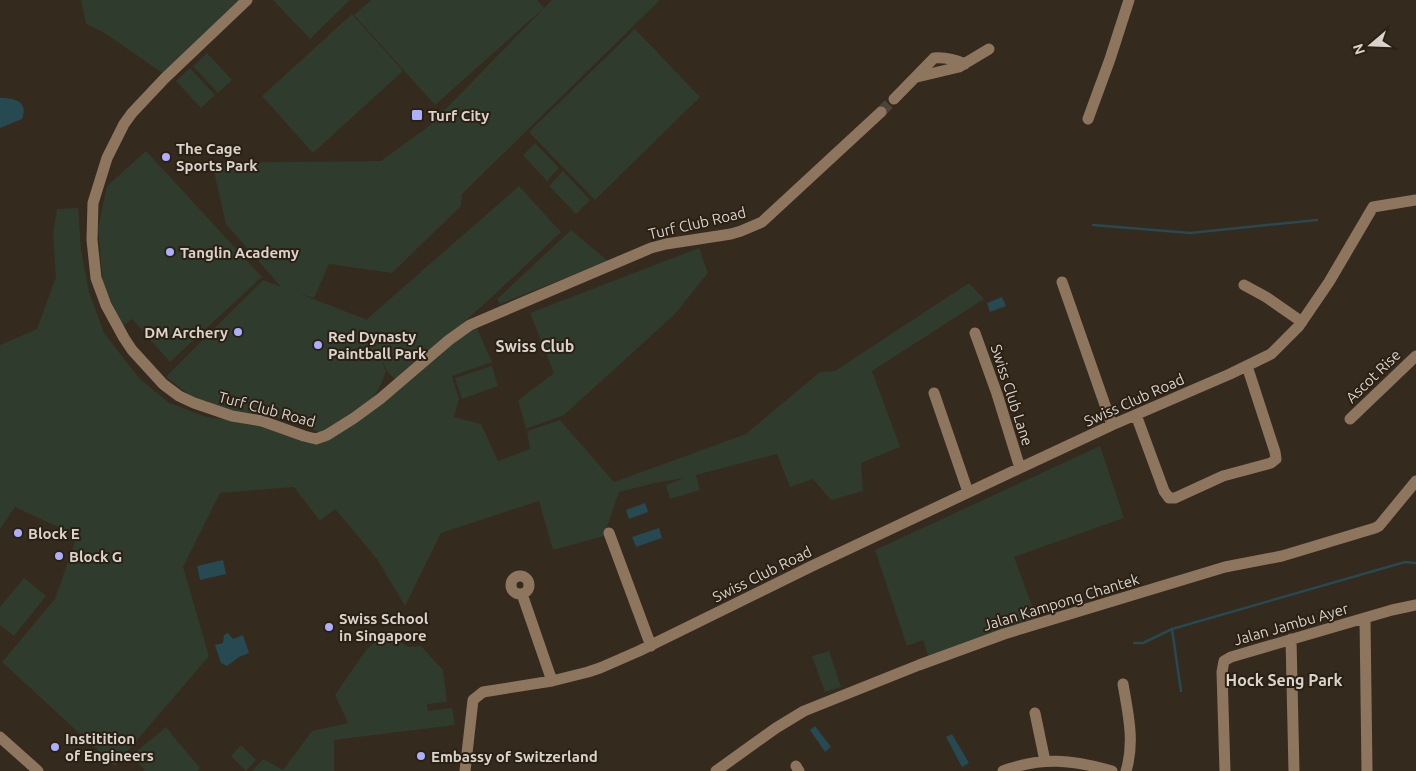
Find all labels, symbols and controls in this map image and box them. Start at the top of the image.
north arrow [1346,20,1396,70]
text: N [1349,42,1368,57]
place label: Turf City [428,107,489,124]
marker: Turf City [410,108,424,122]
place label: The Cage Sports Park [176,140,258,174]
marker: The Cage Sports Park [160,151,172,163]
street label: Turf Club Road [646,203,748,243]
place label: Tanglin Academy [180,244,299,261]
marker: Tanglin Academy [164,246,176,258]
place label: DM Archery [144,324,228,341]
marker: DM Archery [232,326,244,338]
place label: Red Dynasty Paintball Park [328,328,427,362]
district label: Swiss Club [496,337,574,355]
marker: Red Dynasty Paintball Park [312,339,324,351]
street label: Swiss Club Lane [988,342,1036,448]
street label: Ascot Rise [1342,346,1404,406]
street label: Swiss Club Road [1081,370,1187,430]
street label: Turf Club Road [217,388,317,430]
place label: Block E [28,525,80,542]
marker: Block E [12,527,24,539]
street label: Swiss Club Road [710,543,814,605]
place label: Block G [69,548,122,565]
marker: Block G [53,550,65,562]
street label: Jalan Kampong Chantek [981,570,1142,634]
street label: Jalan Jambu Ayer [1232,599,1351,648]
place label: Swiss School in Singapore [339,610,429,644]
marker: Swiss School in Singapore [323,621,335,633]
district label: Hock Seng Park [1226,671,1342,689]
place label: Institition of Engineers [65,730,154,764]
marker: Institition of Engineers [49,741,61,753]
place label: Embassy of Switzerland [431,748,598,765]
marker: Embassy of Switzerland [415,750,427,762]

